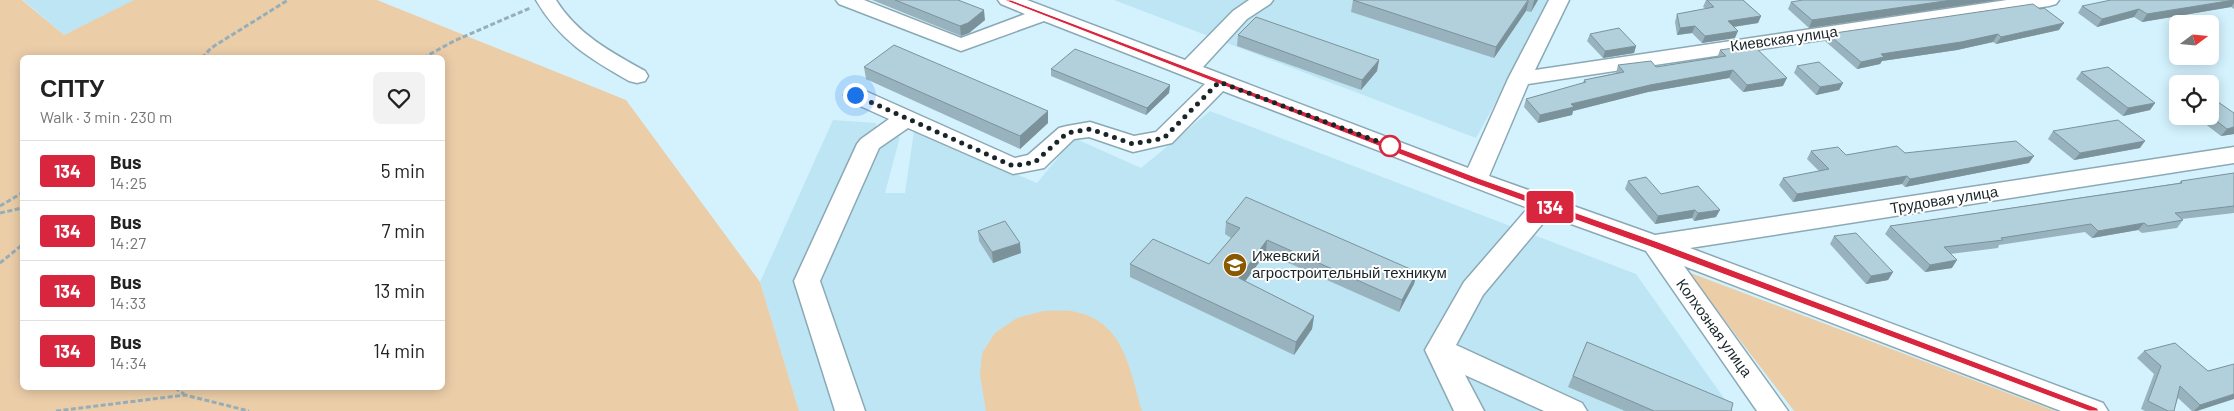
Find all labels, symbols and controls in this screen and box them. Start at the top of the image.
north arrow [2169,15,2219,65]
map controls [2169,15,2219,125]
street label: Киевская улица [1729,21,1839,54]
button: heart [373,72,425,124]
text: СПТУ [40,73,104,102]
button: locate [2169,75,2219,125]
your location [843,83,868,108]
text: Walk · 3 min · 230 m [40,107,172,126]
unlabelled marker [1379,135,1401,157]
text: Bus [110,150,142,173]
text: 5 min [381,159,425,182]
text: 134 [54,160,81,182]
text: 14:25 [110,173,147,192]
street label: Трудовая улица [1889,181,2000,216]
line badge: 134 [1521,191,1579,223]
text: 134 [1537,196,1563,218]
text: Bus [110,210,142,233]
text: 7 min [381,219,425,242]
text: 134 [54,220,81,242]
text: 14:27 [110,233,146,252]
place label: Ижевский агростроительный техникум [1252,246,1447,281]
school or university icon: Ижевский агростроительный техникум [1222,252,1248,278]
text: Bus [110,270,142,293]
street label: Колхозная улица [1673,275,1757,381]
text: 13 min [374,279,425,302]
text: 134 [54,280,81,302]
text: 14:33 [110,293,146,312]
text: Bus [110,330,142,353]
text: 14 min [373,339,425,362]
text: 134 [54,340,81,362]
text: 14:34 [110,353,147,372]

